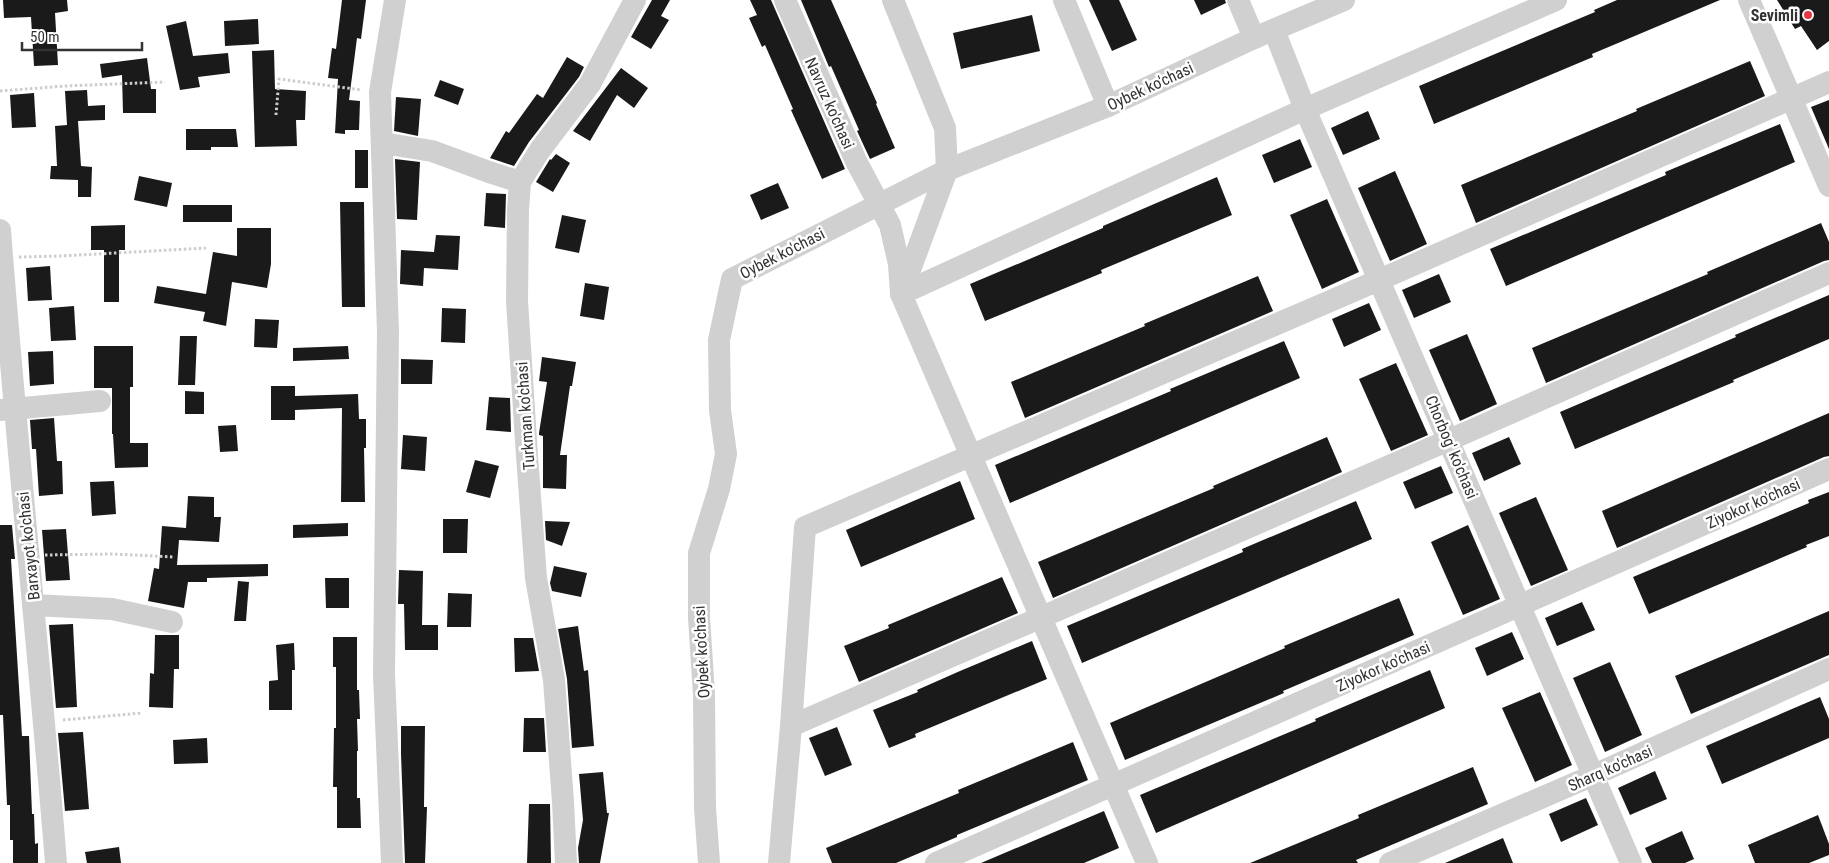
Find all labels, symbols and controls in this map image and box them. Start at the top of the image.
place label: Sevimli [1751,6,1798,25]
marker: Sevimli [1802,9,1814,21]
scale bar [22,20,142,52]
text: 50 m [30,28,60,46]
street label: Navruz ko'chasi [801,55,858,152]
street label: Oybek ko'chasi [1104,58,1196,115]
street label: Oybek ko'chasi [737,224,828,283]
street label: Turkman ko'chasi [512,361,539,471]
street label: Chorbog' ko'chasi [1421,393,1482,502]
street label: Ziyokor ko'chasi [1703,474,1803,533]
street label: Barxayot ko'chasi [13,491,44,601]
street label: Oybek ko'chasi [690,605,713,699]
street label: Ziyokor ko'chasi [1333,637,1433,696]
street label: Sharq ko'chasi [1565,741,1655,796]

